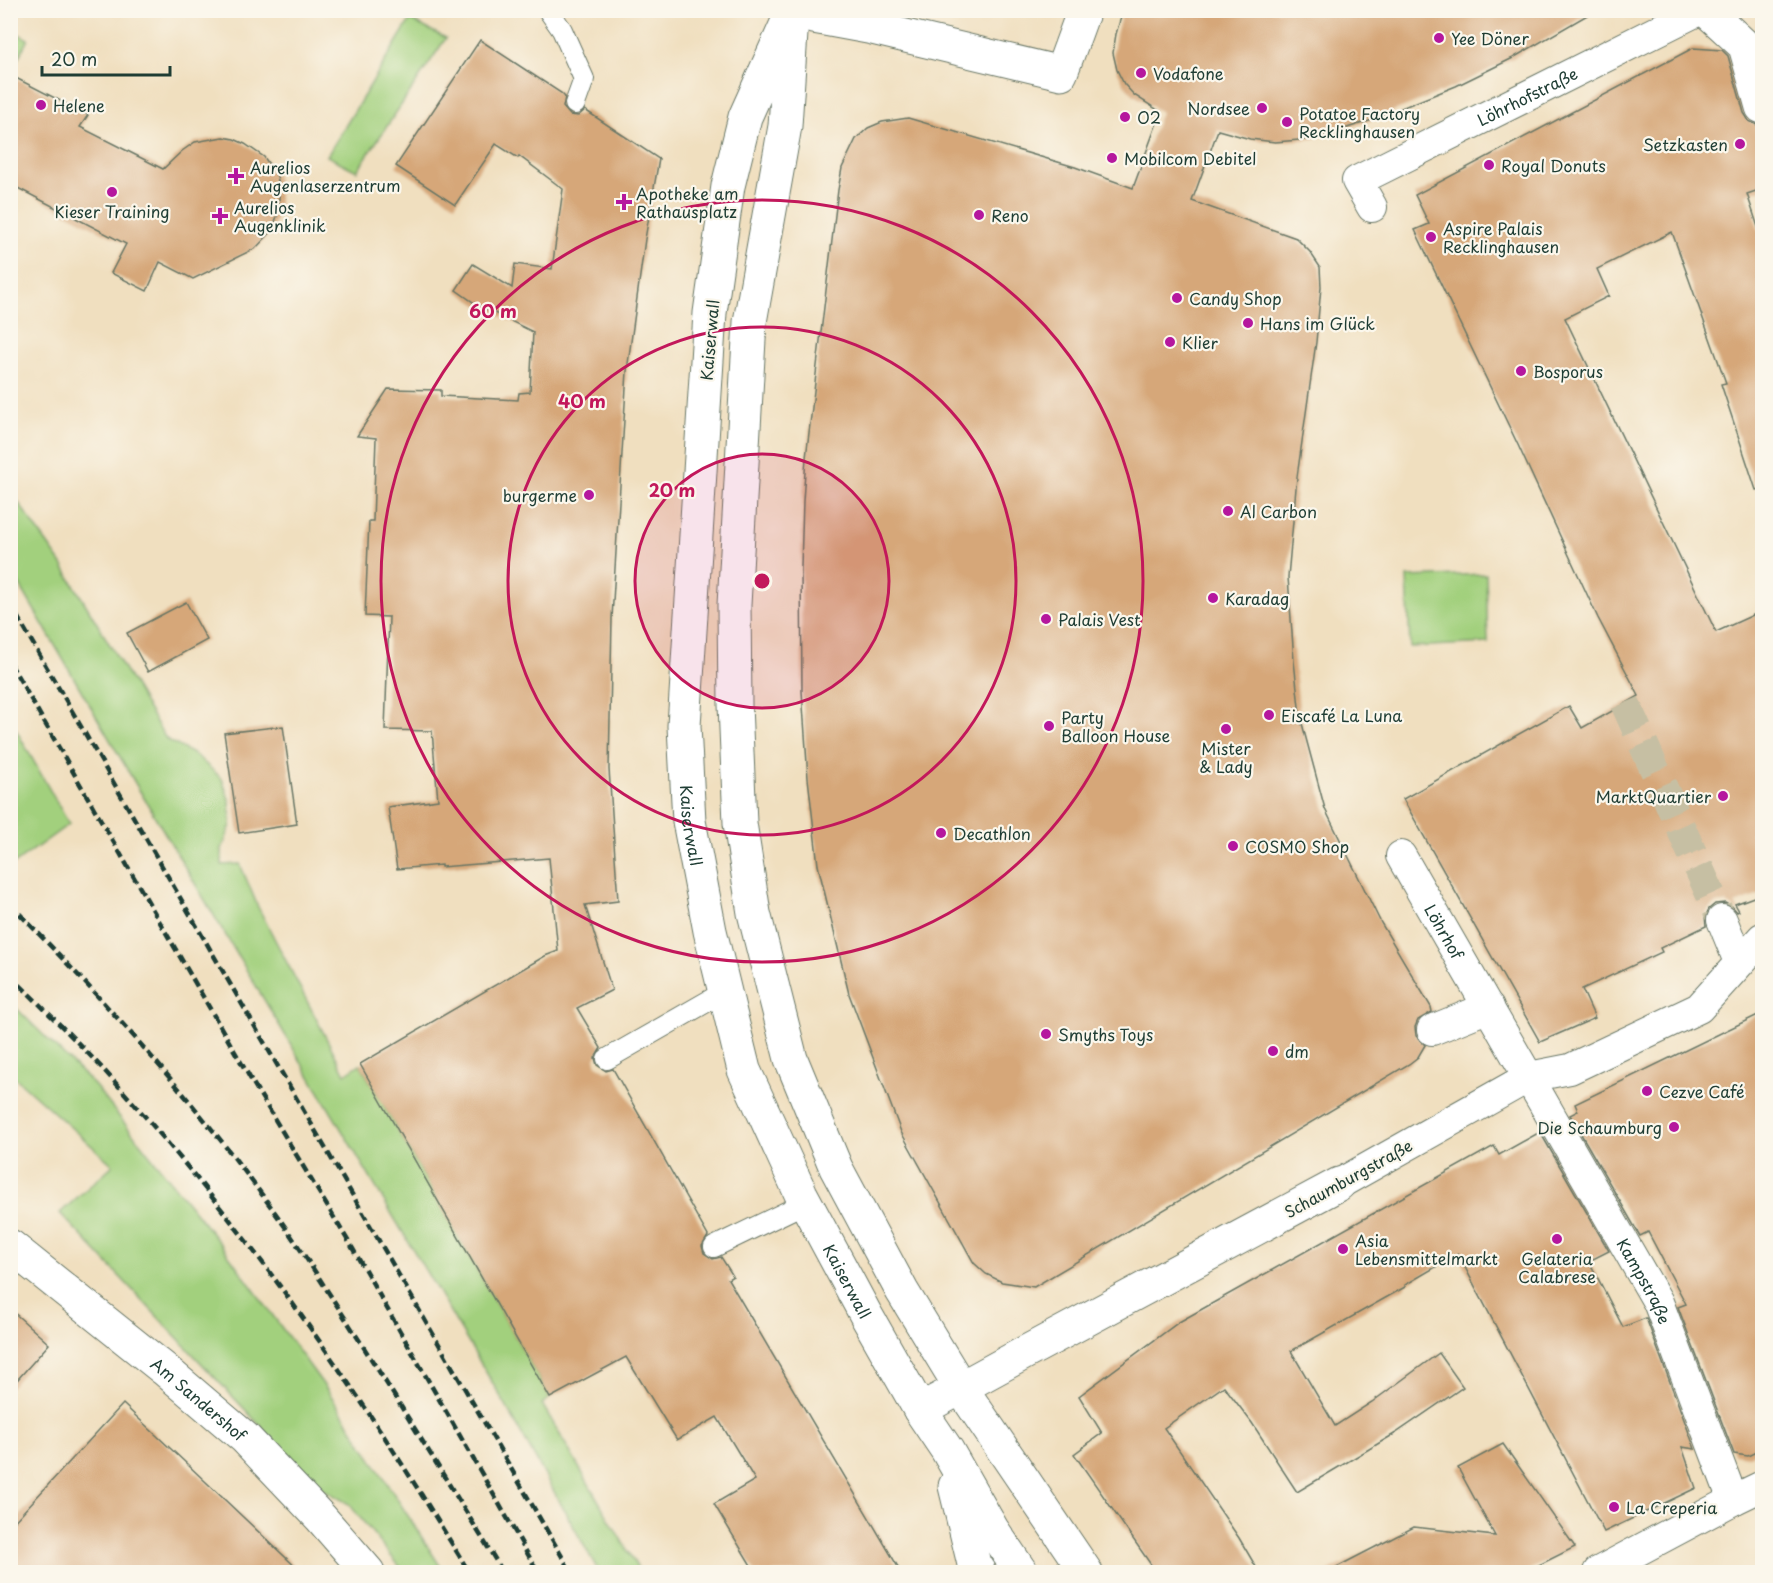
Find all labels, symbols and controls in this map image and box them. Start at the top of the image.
place label: Yee Döner [1451,26,1530,50]
marker: Yee Döner [1432,31,1446,45]
scale bar [42,39,170,77]
text: 20 m [51,45,97,72]
place label: Vodafone [1153,61,1224,85]
street label: Löhrhofstraße [1473,61,1581,131]
marker: Vodafone [1134,66,1148,80]
place label: Helene [53,93,105,117]
place label: Nordsee [1187,96,1250,120]
marker: Helene [34,98,48,112]
marker: Nordsee [1255,101,1269,115]
place label: Potatoe Factory Recklinghausen [1299,101,1420,143]
place label: O2 [1137,105,1161,129]
marker: O2 [1118,110,1132,124]
marker: Potatoe Factory Recklinghausen [1280,115,1294,129]
place label: Setzkasten [1643,132,1728,156]
marker: Setzkasten [1733,137,1747,151]
place label: Mobilcom Debitel [1124,146,1256,170]
marker: Mobilcom Debitel [1105,151,1119,165]
place label: Royal Donuts [1501,153,1606,177]
place label: Aurelios Augenlaserzentrum [250,155,400,197]
marker: Royal Donuts [1482,158,1496,172]
marker: Aurelios Augenlaserzentrum [227,167,245,185]
place label: Apotheke am Rathausplatz [636,181,739,223]
marker: Kieser Training [105,185,119,199]
place label: Aurelios Augenklinik [234,195,326,237]
marker: Apotheke am Rathausplatz [617,195,631,209]
place label: Kieser Training [54,199,170,223]
place label: Reno [991,203,1029,227]
marker: Aurelios Augenklinik [211,207,229,225]
marker: Reno [972,208,986,222]
place label: Aspire Palais Recklinghausen [1443,216,1559,258]
marker: Aspire Palais Recklinghausen [1424,230,1438,244]
place label: Candy Shop [1189,286,1282,310]
marker: Candy Shop [1170,291,1184,305]
text: 60 m [469,297,517,324]
street label: Kaiserwall [694,298,724,382]
place label: Hans im Glück [1260,311,1375,335]
marker: Hans im Glück [1241,316,1255,330]
place label: Klier [1182,330,1218,354]
marker: Klier [1163,335,1177,349]
place label: Bosporus [1533,359,1603,383]
marker: Bosporus [1514,364,1528,378]
text: 40 m [558,387,606,414]
text: 20 m [649,476,695,503]
place label: burgerme [503,483,577,507]
marker: burgerme [582,488,596,502]
place label: Al Carbon [1240,499,1317,523]
marker: Al Carbon [1221,504,1235,518]
centre of rings [752,571,772,591]
place label: Karadag [1225,586,1289,610]
marker: Karadag [1206,591,1220,605]
place label: Palais Vest [1058,607,1141,631]
marker: Palais Vest [1039,612,1053,626]
place label: Eiscafé La Luna [1281,703,1402,727]
place label: Party Balloon House [1061,705,1171,747]
marker: Eiscafé La Luna [1262,708,1276,722]
marker: Party Balloon House [1042,719,1056,733]
marker: Mister & Lady [1219,722,1233,736]
place label: Mister & Lady [1199,736,1253,778]
street label: Kaiserwall [675,784,709,868]
place label: MarktQuartier [1596,784,1712,808]
marker: MarktQuartier [1716,789,1730,803]
place label: Decathlon [953,821,1031,845]
marker: Decathlon [934,826,948,840]
place label: COSMO Shop [1245,834,1349,858]
marker: COSMO Shop [1226,839,1240,853]
street label: Löhrhof [1419,899,1471,965]
place label: Smyths Toys [1058,1022,1153,1046]
marker: Smyths Toys [1039,1027,1053,1041]
place label: dm [1285,1039,1309,1063]
marker: dm [1266,1044,1280,1058]
place label: Cezve Café [1659,1079,1745,1103]
marker: Cezve Café [1640,1084,1654,1098]
place label: Die Schaumburg [1537,1115,1662,1139]
marker: Die Schaumburg [1667,1120,1681,1134]
street label: Schaumburgstraße [1280,1133,1416,1223]
place label: Asia Lebensmittelmarkt [1355,1228,1498,1270]
marker: Gelateria Calabrese [1550,1232,1564,1246]
street label: Kampstraße [1612,1234,1677,1327]
street label: Kaiserwall [818,1240,878,1323]
marker: Asia Lebensmittelmarkt [1336,1242,1350,1256]
place label: Gelateria Calabrese [1518,1246,1596,1288]
street label: Am Sandershof [146,1351,253,1448]
place label: La Creperia [1626,1495,1717,1519]
marker: La Creperia [1607,1500,1621,1514]

